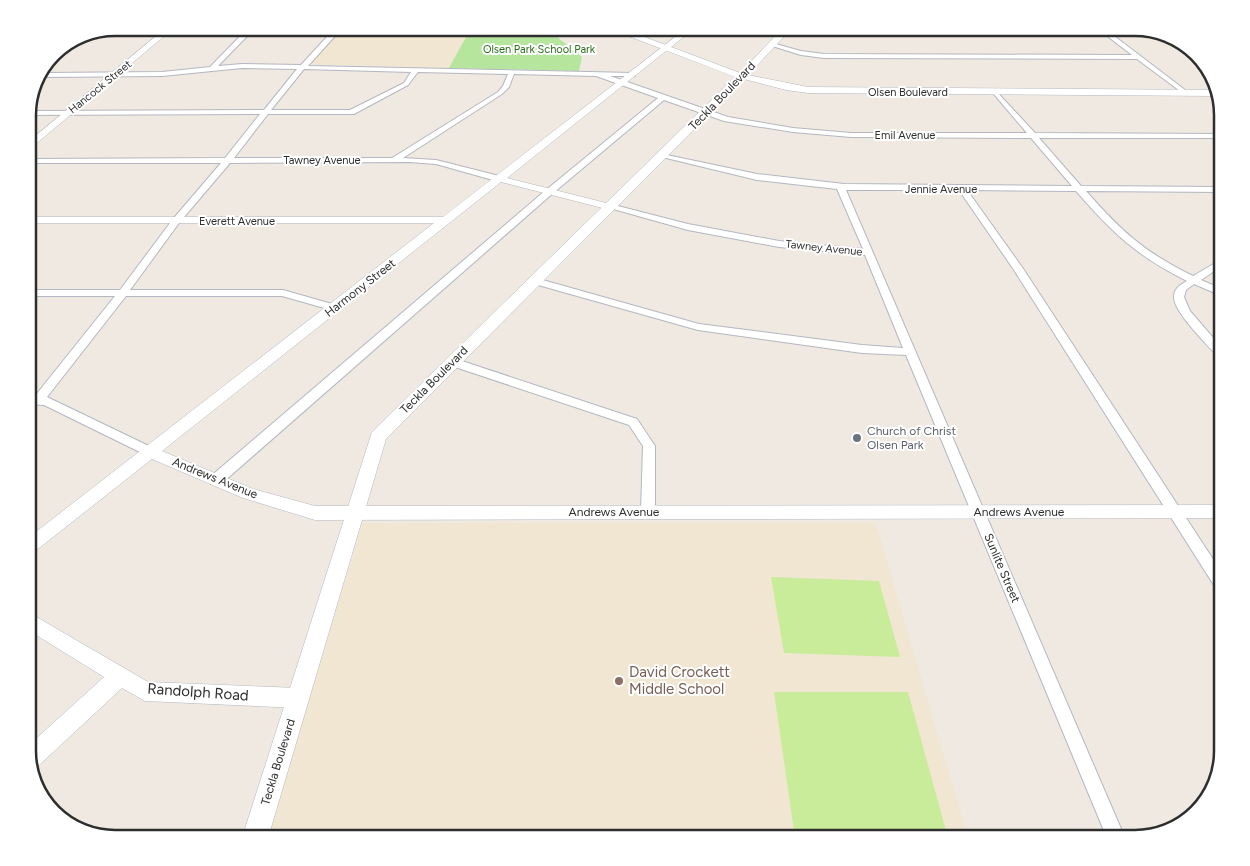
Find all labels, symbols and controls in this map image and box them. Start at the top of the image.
park label: Olsen Park School Park [483,43,596,56]
street label: Hancock Street [66,58,134,116]
street label: Teckla Boulevard [686,59,758,133]
street label: Olsen Boulevard [868,86,948,99]
street label: Emil Avenue [875,129,935,142]
street label: Tawney Avenue [283,154,361,167]
street label: Jennie Avenue [905,183,977,196]
street label: Everett Avenue [199,215,275,228]
street label: Tawney Avenue [785,237,863,259]
street label: Harmony Street [322,256,398,320]
street label: Teckla Boulevard [397,343,471,417]
place label: Church of Christ Olsen Park [867,424,956,452]
marker: Church of Christ Olsen Park [851,432,863,444]
street label: Andrews Avenue [170,454,260,502]
street label: Andrews Avenue [569,505,660,519]
street label: Andrews Avenue [974,505,1065,519]
street label: Sunlite Street [981,531,1023,605]
place label: David Crockett Middle School [629,663,730,698]
marker: David Crockett Middle School [613,675,625,687]
street label: Randolph Road [147,679,249,705]
street label: Teckla Boulevard [258,717,298,807]

